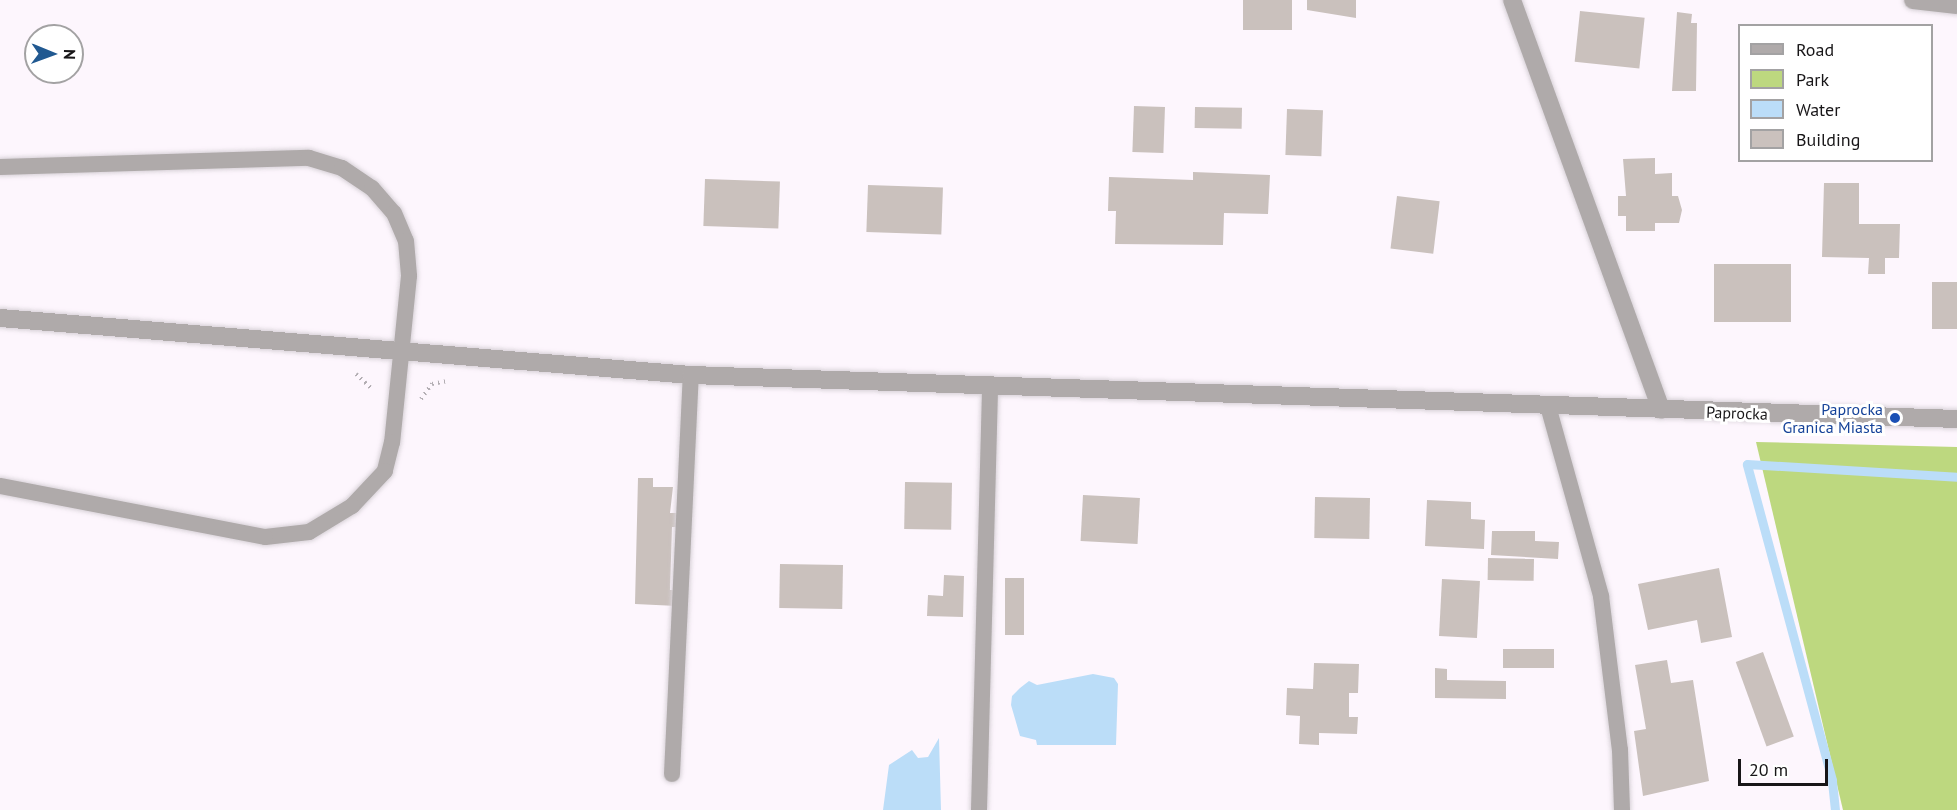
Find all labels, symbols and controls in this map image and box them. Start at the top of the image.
north arrow [24,24,84,84]
legend [1738,24,1933,162]
text: Road [1796,38,1834,61]
text: N [60,49,80,60]
text: Park [1796,68,1829,91]
text: Water [1796,98,1840,121]
text: Building [1796,128,1860,151]
place label: Paprocka Granica Miasta [1782,399,1883,437]
street label: Paprocka [1706,402,1768,424]
marker: Paprocka Granica Miasta [1888,411,1902,425]
scale bar [1741,747,1831,785]
text: 20 m [1749,758,1788,781]

